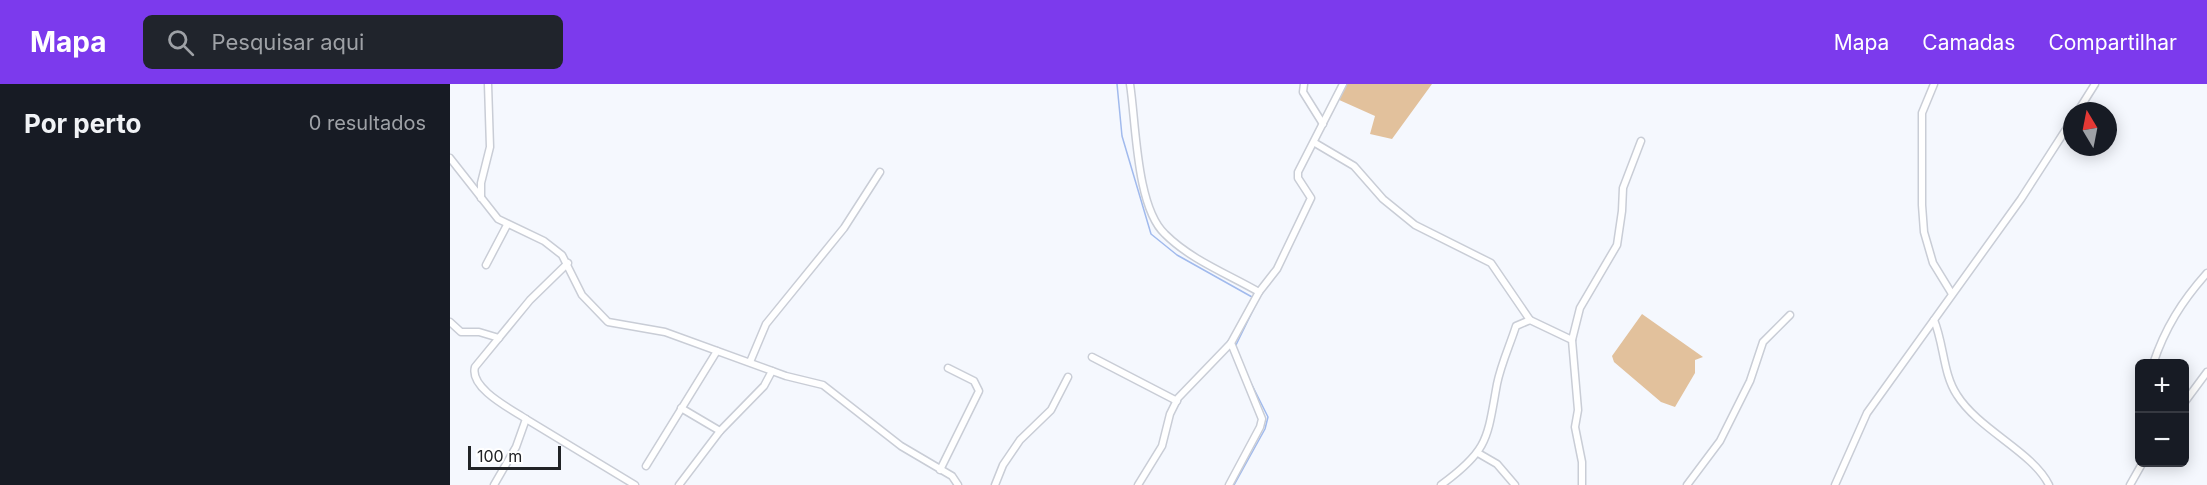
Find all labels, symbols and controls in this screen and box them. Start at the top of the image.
search box [143,15,563,69]
text: Mapa [30,25,107,59]
icon: search [164,26,197,59]
text: Pesquisar aqui [212,29,364,55]
text: Mapa [1834,30,1889,55]
text: Camadas [1922,30,2015,55]
text: Compartilhar [2048,30,2177,55]
north arrow [2063,102,2117,156]
text: Por perto [24,108,142,139]
text: 0 resultados [309,111,426,135]
map controls [2135,359,2189,467]
button: + [2135,359,2189,413]
button: − [2135,413,2189,467]
scale bar [468,443,561,470]
text: 100 m [477,446,522,466]

